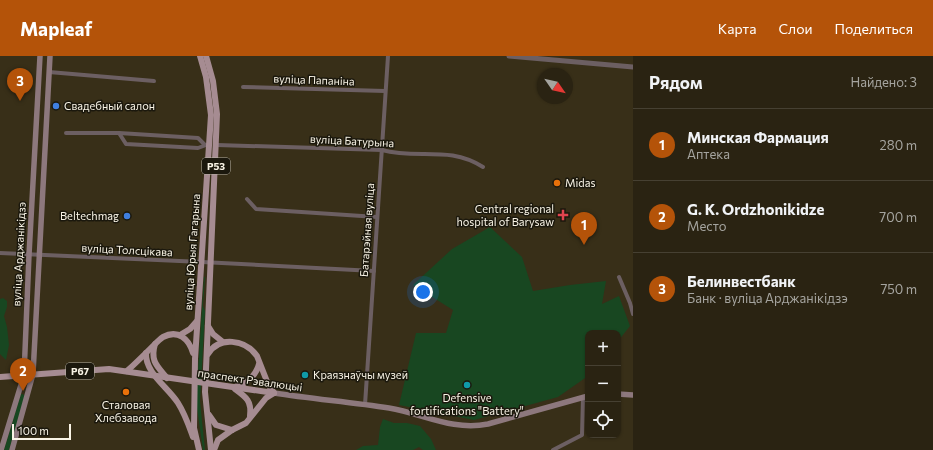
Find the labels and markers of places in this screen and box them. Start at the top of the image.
pin: 3 [7,68,33,101]
place label: Свадебный салон [64,99,155,112]
marker: Свадебный салон [51,101,61,111]
place label: Midas [565,176,595,189]
marker: Midas [552,178,562,188]
place label: Central regional hospital of Barysaw [456,202,554,228]
place label: Beltechmag [60,209,119,222]
marker: Central regional hospital of Barysaw [557,209,569,221]
marker: Beltechmag [122,211,132,221]
pin: 1 [571,212,597,245]
pin: 2 [10,358,36,391]
place label: Краязнаўчы музей [313,368,408,381]
marker: Краязнаўчы музей [300,370,310,380]
marker: Defensive fortifications "Battery" [462,380,472,390]
marker: Сталовая Хлебзавода [121,387,131,397]
place label: Defensive fortifications "Battery" [410,391,524,417]
place label: Сталовая Хлебзавода [95,398,157,424]

